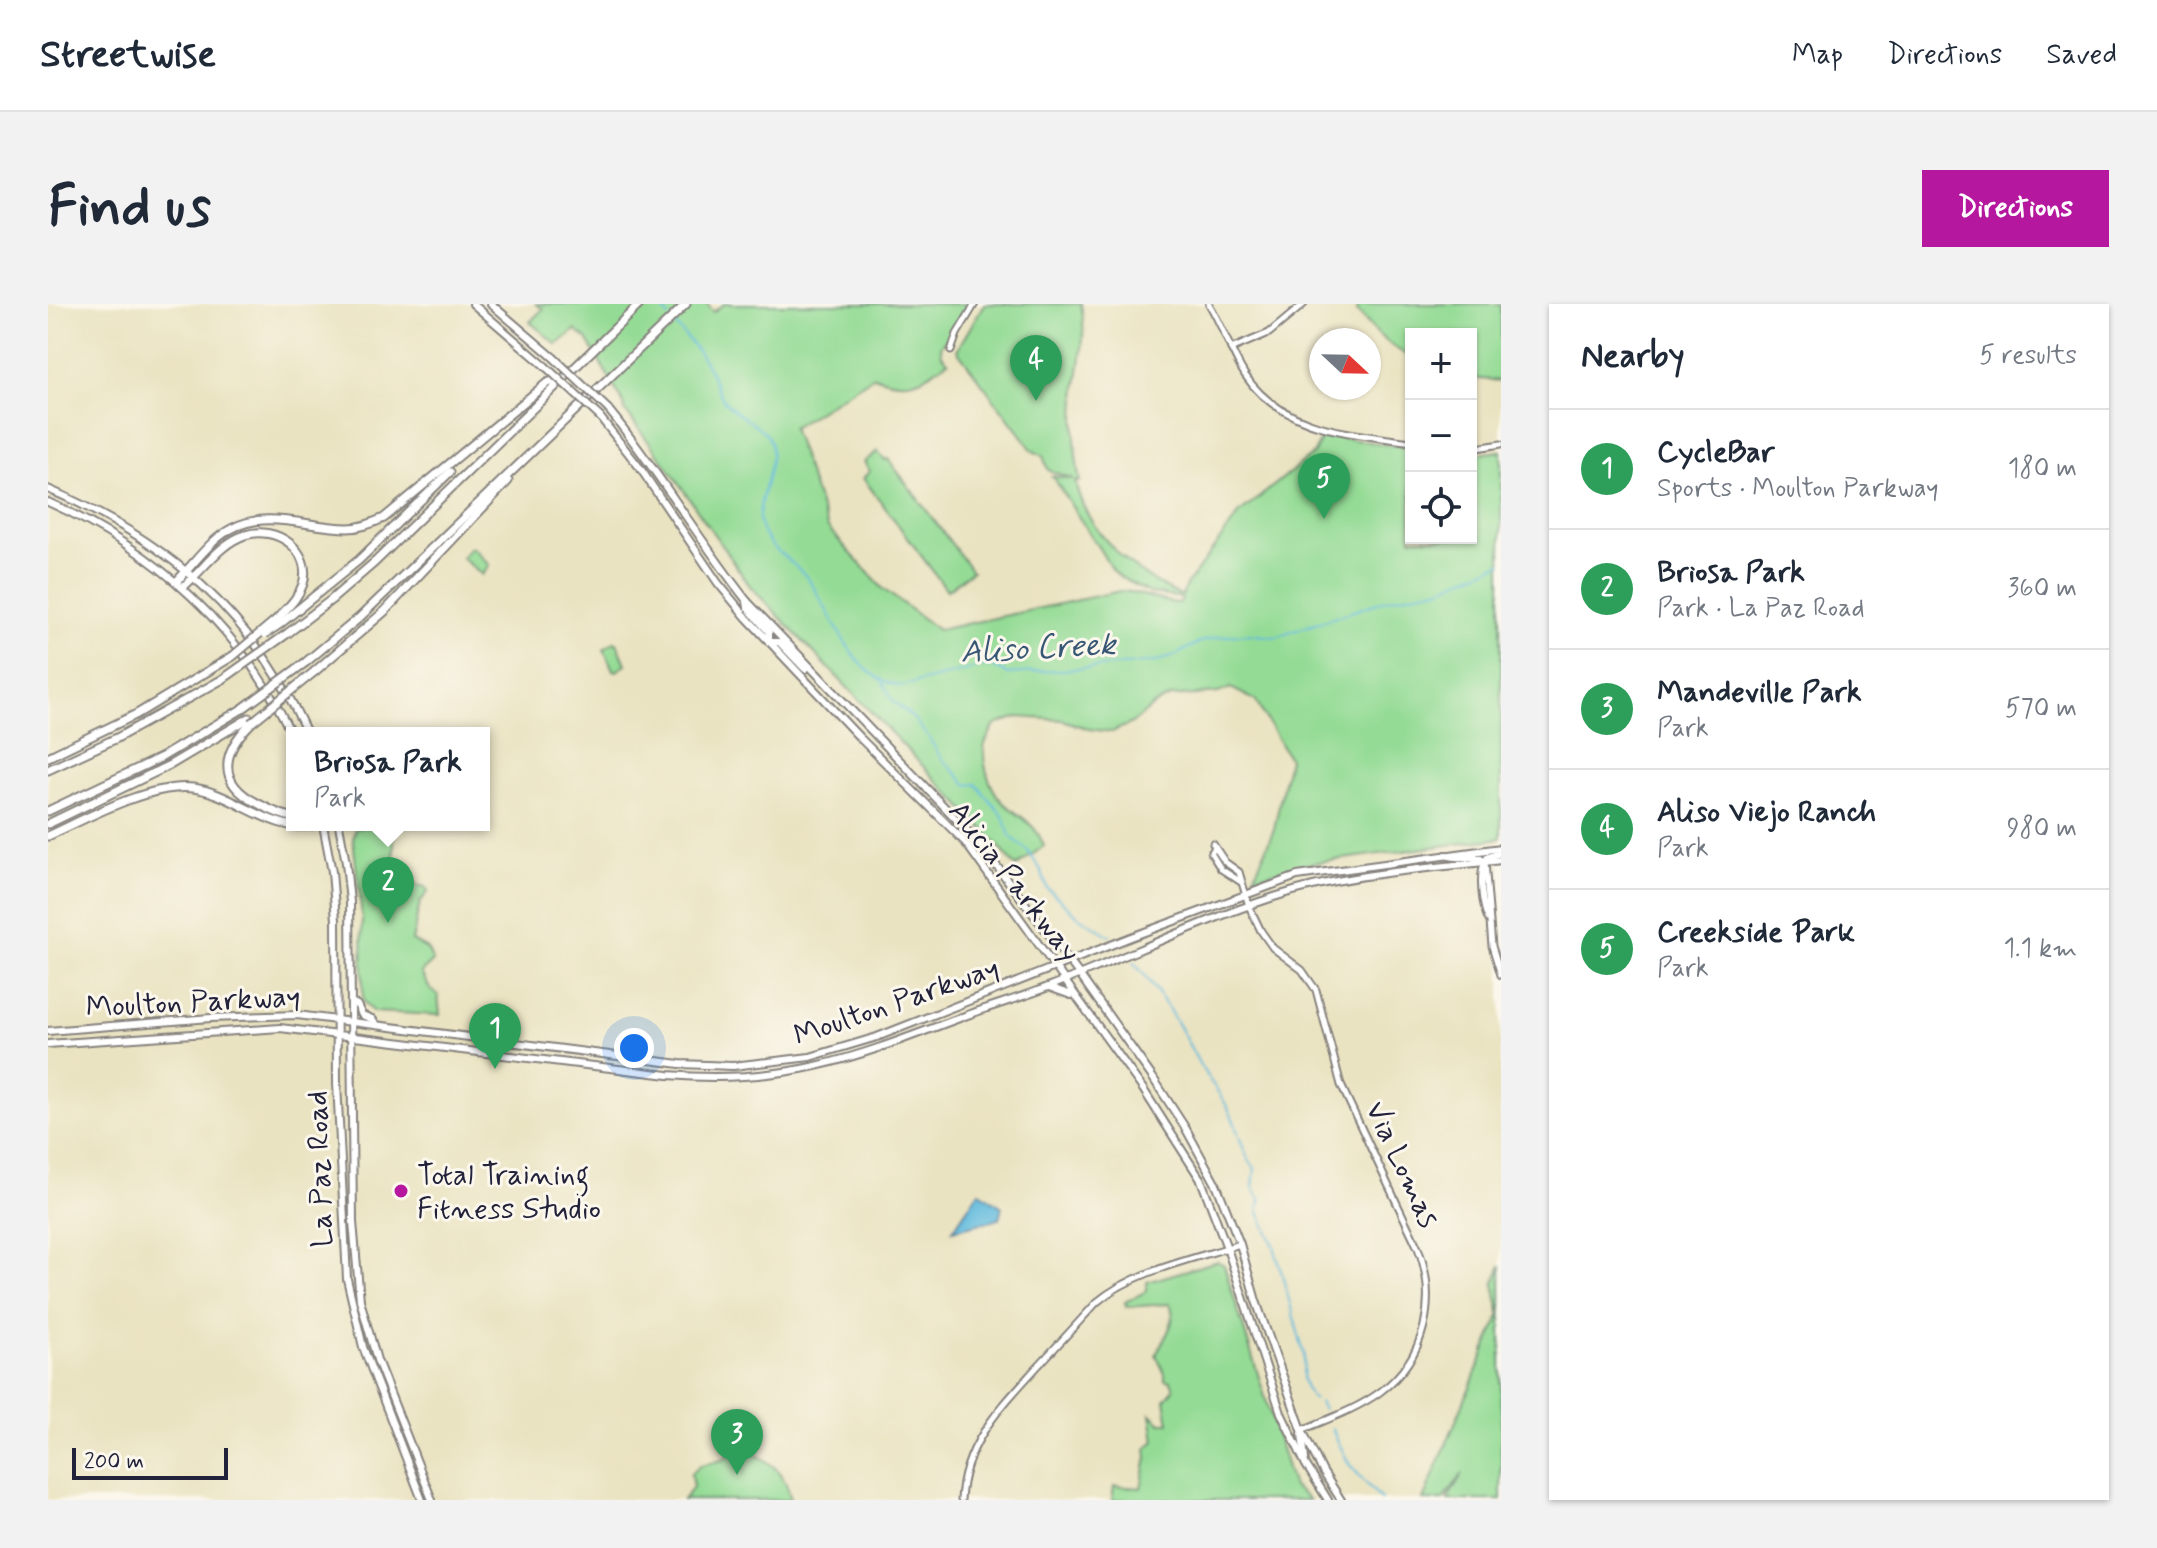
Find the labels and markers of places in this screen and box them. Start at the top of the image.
pin: 4 [1010,335,1062,401]
pin: 5 [1298,453,1350,519]
pin: 2 [362,857,414,923]
pin: 1 [469,1003,521,1069]
place label: Total Training Fitness Studio [417,1156,601,1229]
marker: Total Training Fitness Studio [392,1182,410,1200]
pin: 3 [711,1409,763,1475]

